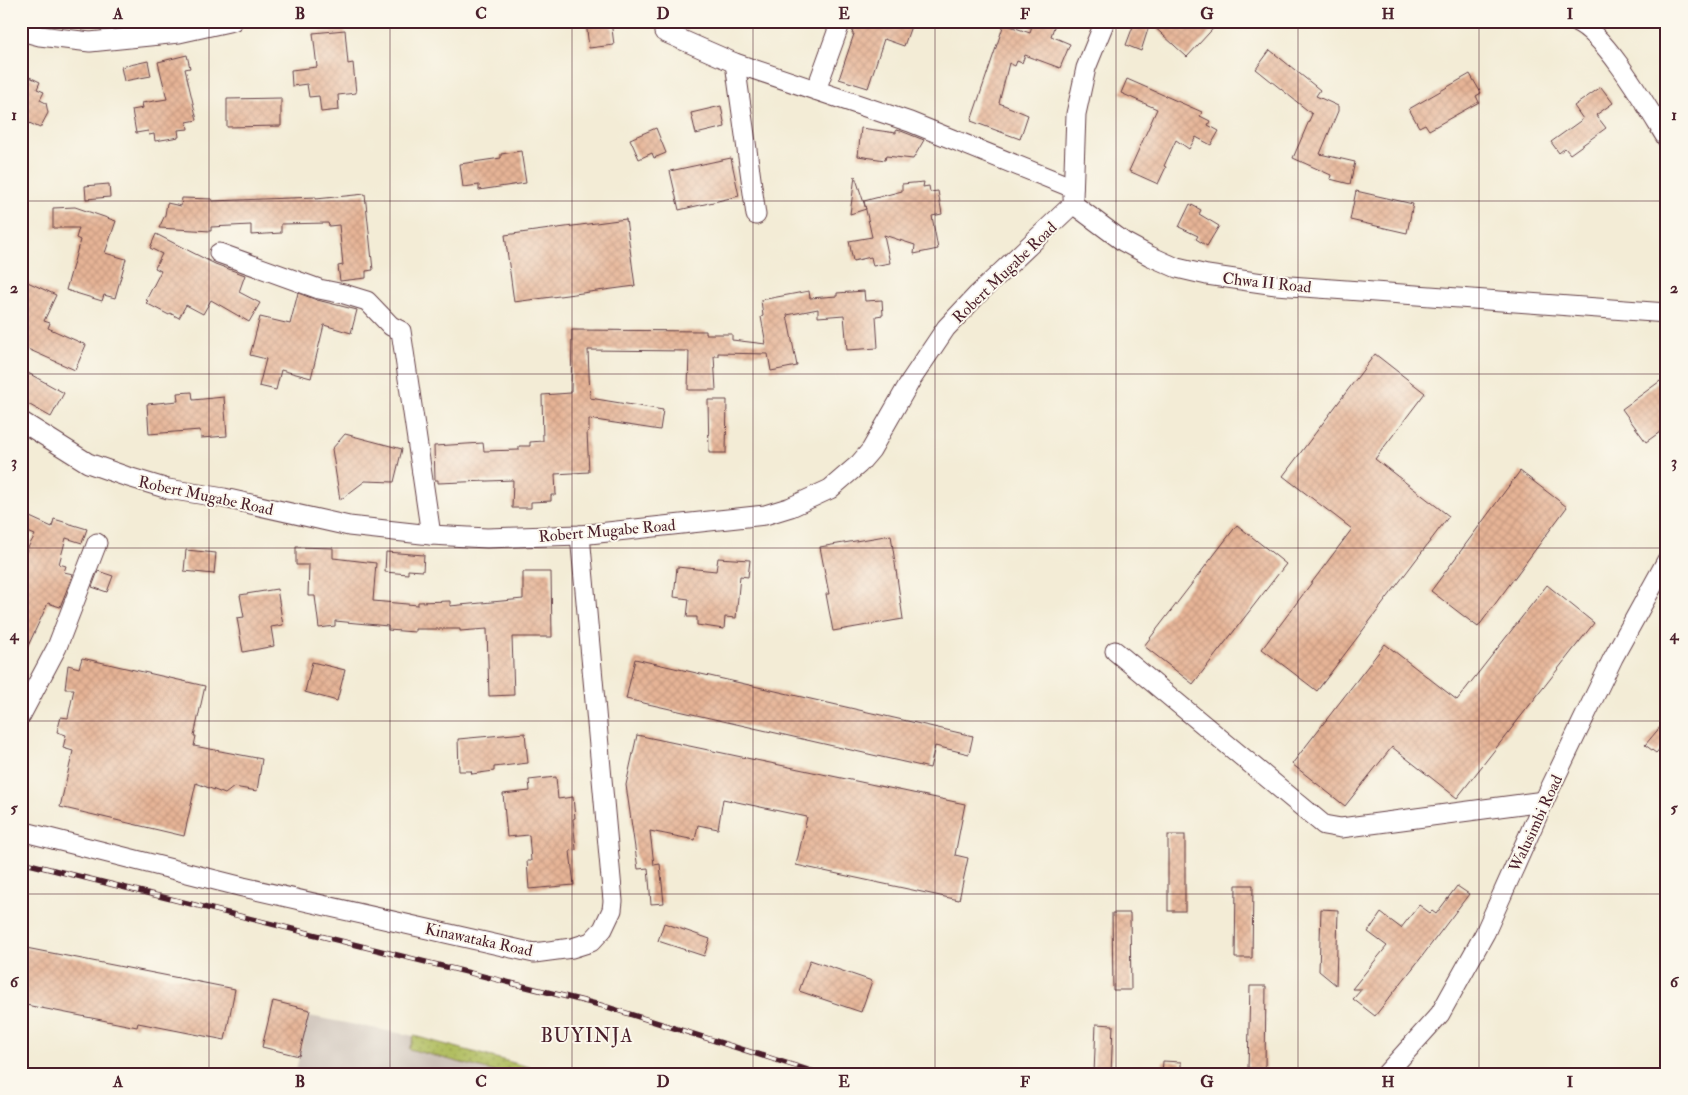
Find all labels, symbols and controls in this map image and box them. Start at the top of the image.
text: A [112,4,124,24]
text: B [295,4,305,24]
text: C [475,4,487,24]
text: D [656,4,670,24]
text: E [838,4,850,24]
text: F [1020,4,1030,24]
text: G [1200,4,1214,24]
text: H [1381,4,1395,24]
text: I [1567,4,1574,24]
text: 1 [11,105,17,125]
text: 1 [1671,105,1677,125]
street label: Robert Mugabe Road [948,218,1061,328]
street label: Chwa II Road [1221,268,1313,298]
text: 2 [10,278,18,298]
text: 2 [1670,278,1678,298]
text: 3 [11,452,17,472]
text: 3 [1671,452,1677,472]
street label: Robert Mugabe Road [137,472,275,520]
street label: Robert Mugabe Road [538,515,677,547]
text: 4 [9,625,20,645]
text: 4 [1669,625,1680,645]
street label: Walusimbi Road [1504,772,1567,876]
text: 5 [10,798,18,818]
text: 5 [1670,798,1678,818]
street label: Kinawataka Road [423,919,534,961]
text: 6 [10,972,20,992]
text: 6 [1670,972,1680,992]
district label: BUYINJA [540,1024,634,1048]
text: A [112,1072,124,1092]
text: B [295,1072,305,1092]
text: C [475,1072,487,1092]
text: D [656,1072,670,1092]
text: E [838,1072,850,1092]
text: F [1020,1072,1030,1092]
text: G [1200,1072,1214,1092]
text: H [1381,1072,1395,1092]
text: I [1567,1072,1574,1092]

